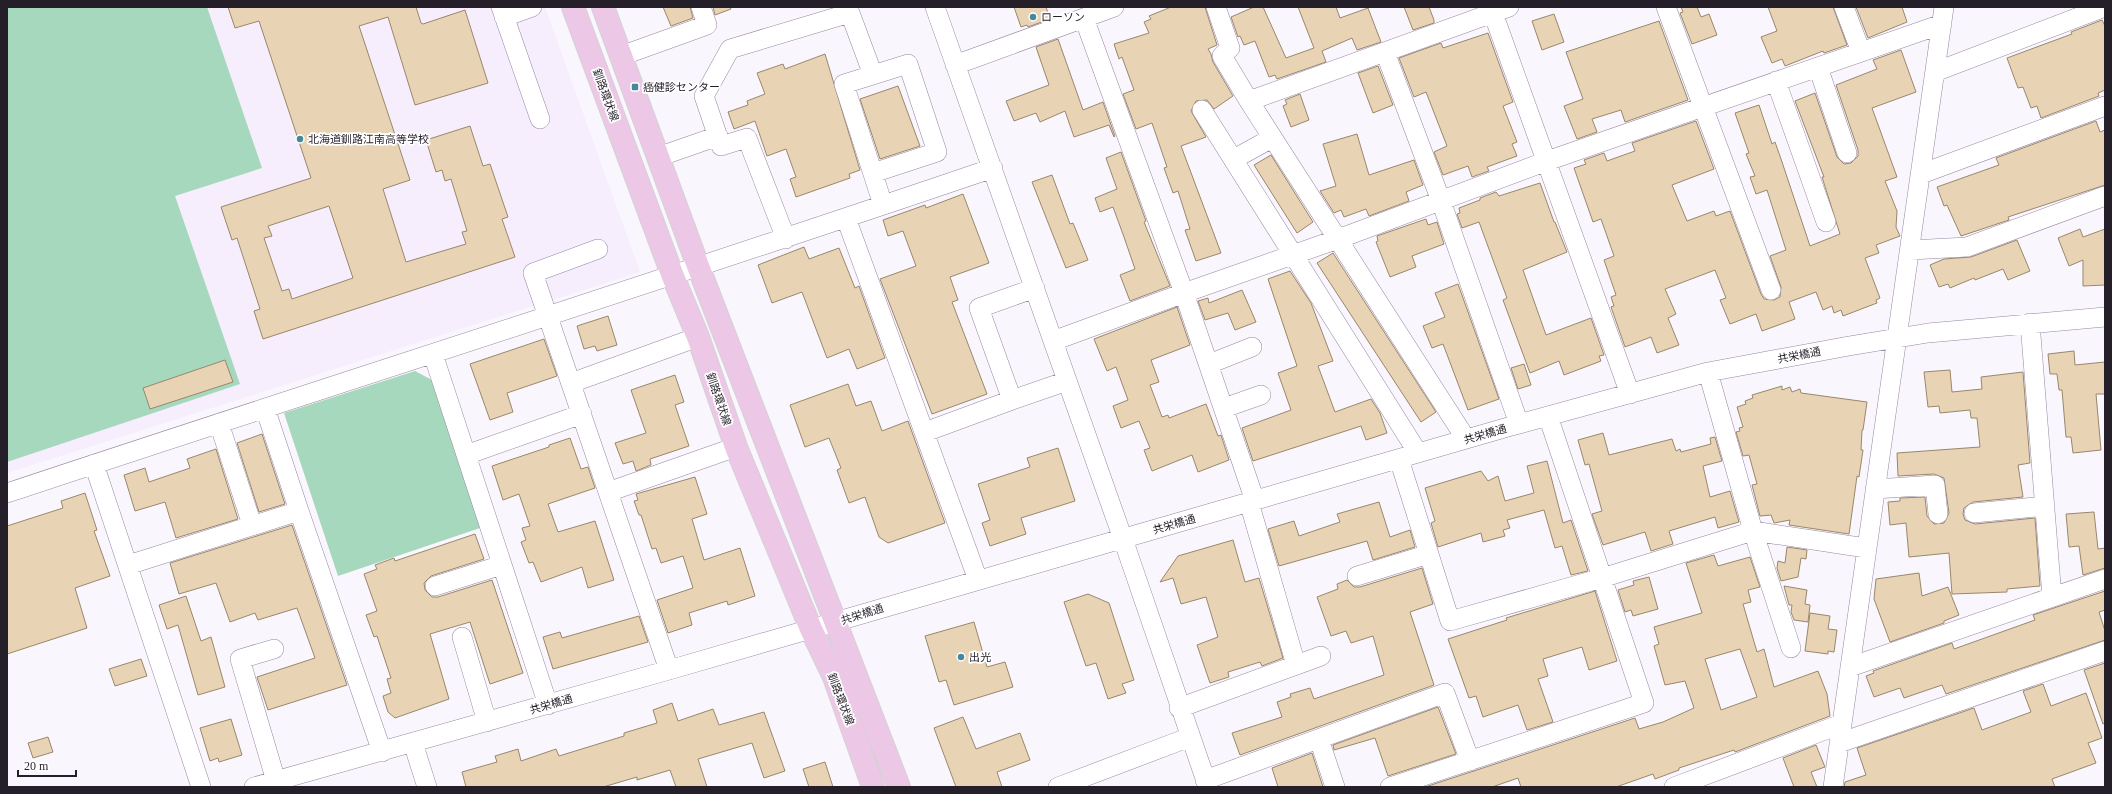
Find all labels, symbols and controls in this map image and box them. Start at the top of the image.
place label: ローソン [1041,11,1085,23]
marker: ローソン [1028,12,1038,22]
street label: 釧路環状線 [591,67,621,123]
place label: 癌健診センター [643,81,720,93]
marker: 癌健診センター [630,82,640,92]
place label: 北海道釧路江南高等学校 [308,133,429,145]
marker: 北海道釧路江南高等学校 [295,134,305,144]
street label: 共栄橋通 [1776,345,1822,365]
street label: 釧路環状線 [704,371,734,427]
street label: 共栄橋通 [1462,422,1508,446]
street label: 共栄橋通 [1151,512,1197,536]
street label: 共栄橋通 [839,601,885,627]
place label: 出光 [969,651,991,663]
marker: 出光 [956,652,966,662]
street label: 釧路環状線 [826,671,856,727]
street label: 共栄橋通 [528,692,574,716]
scale bar [18,752,76,778]
text: 20 m [24,759,49,773]

